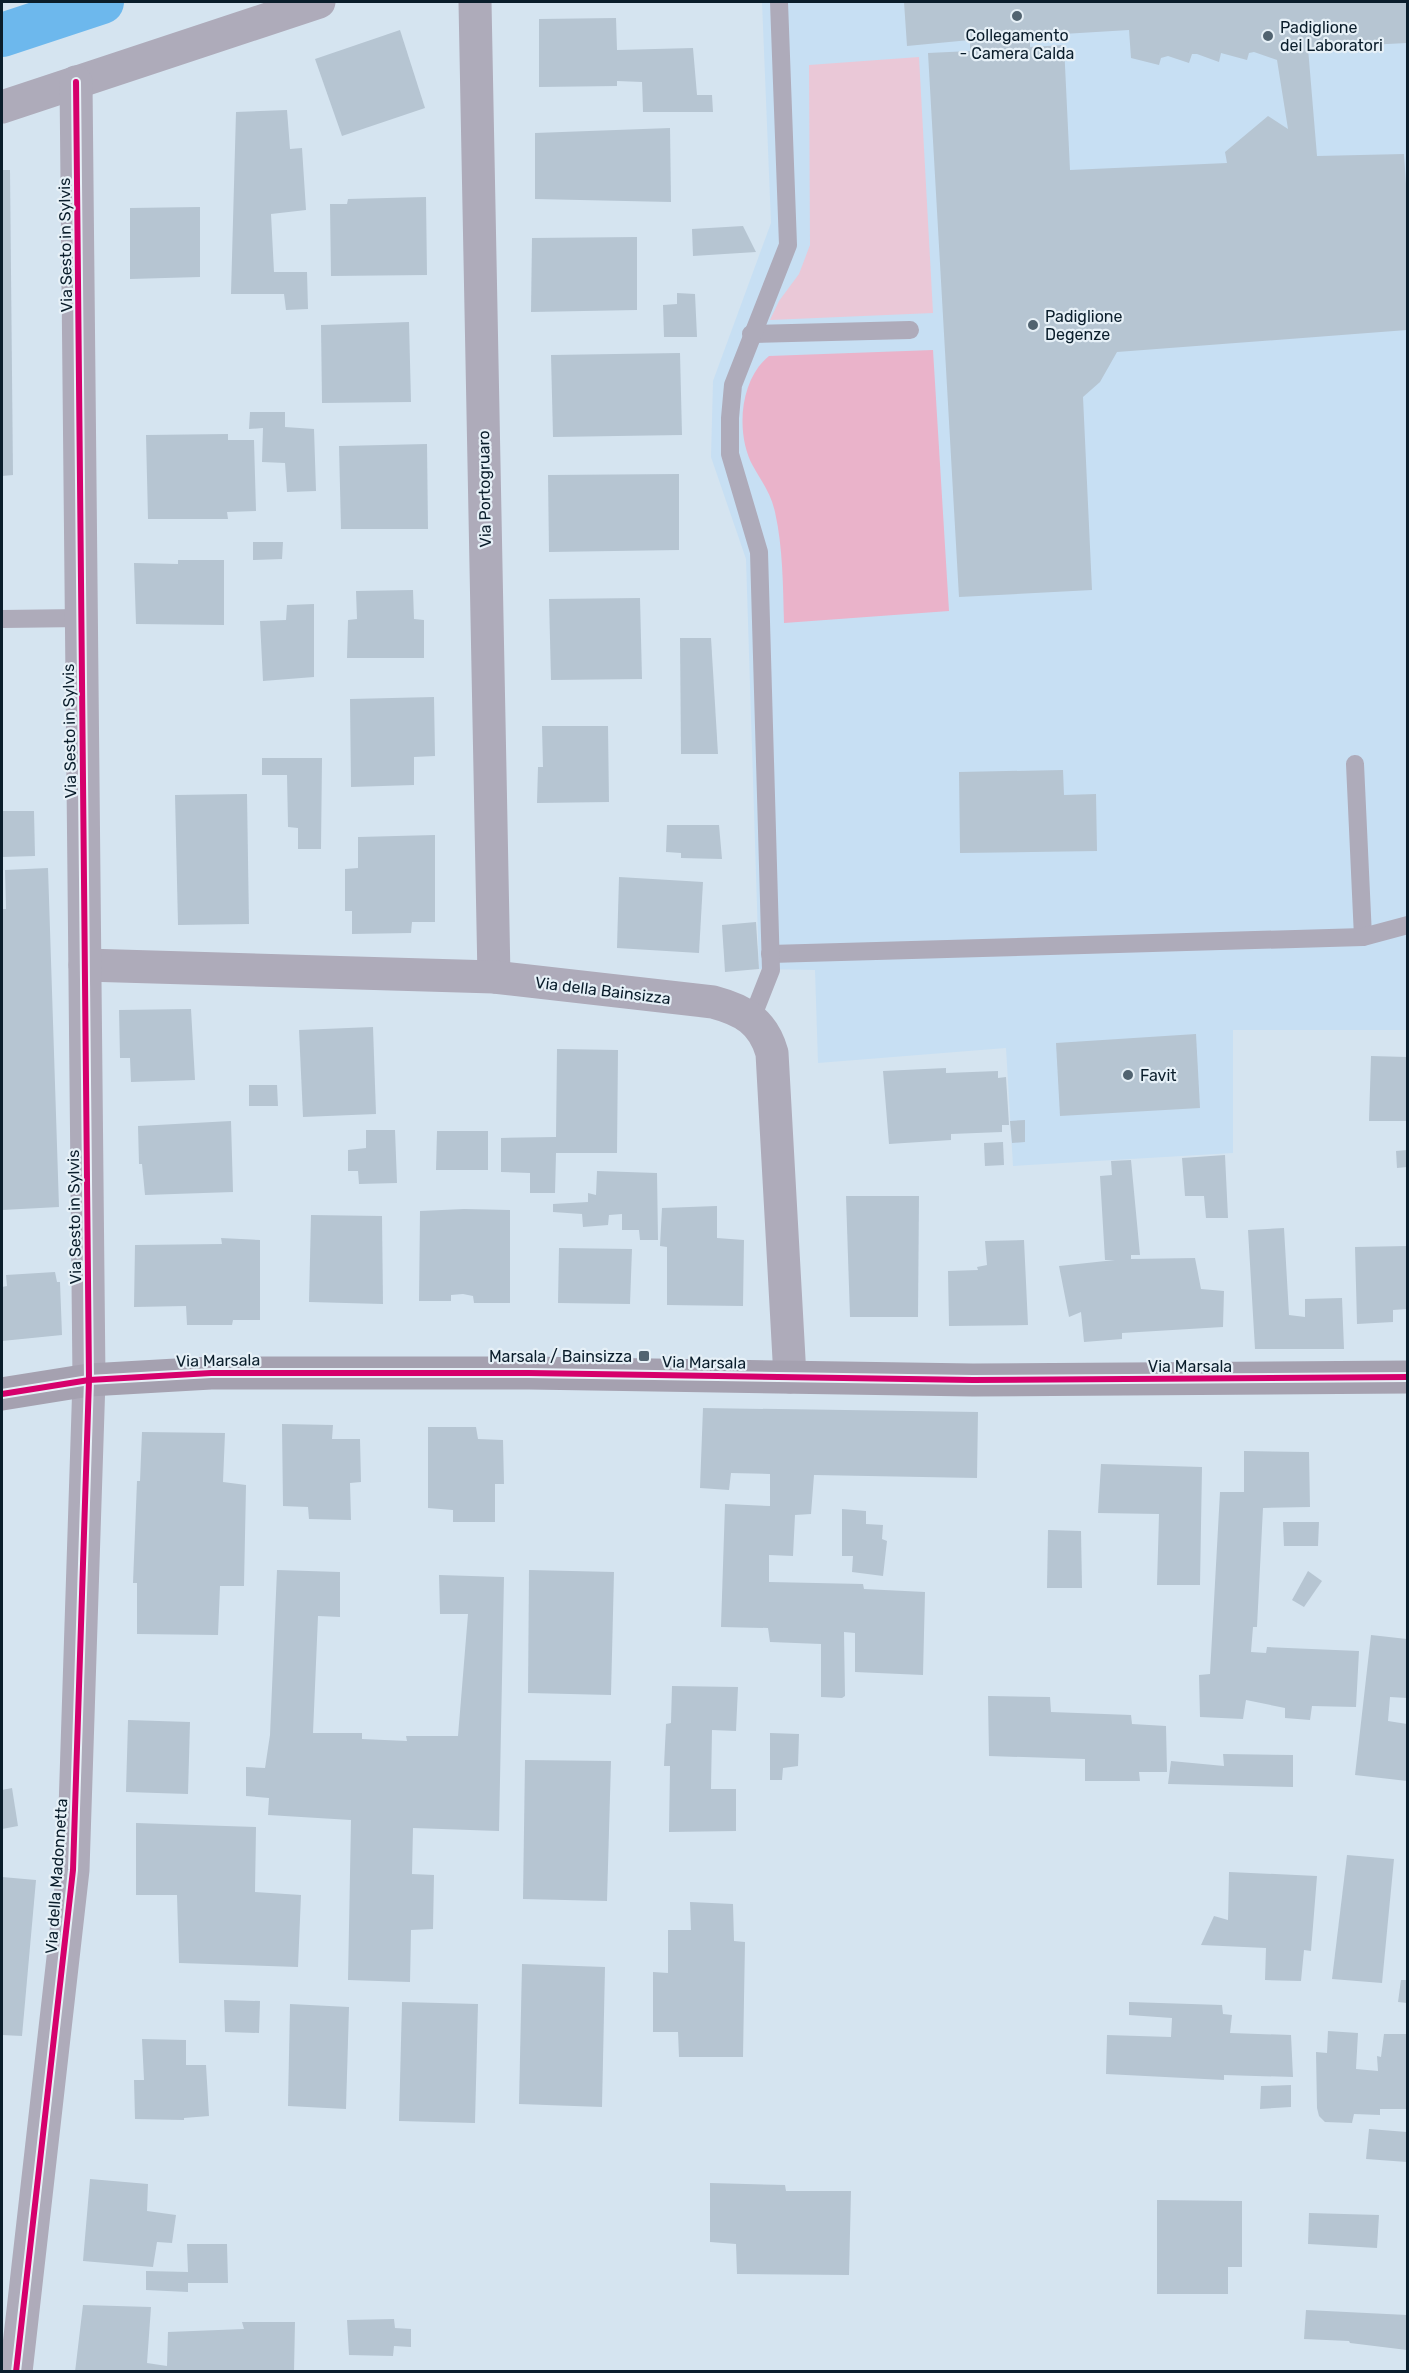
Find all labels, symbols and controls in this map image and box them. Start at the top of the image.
marker: Collegamento - Camera Calda [1010,9,1024,23]
place label: Padiglione dei Laboratori [1280,18,1383,55]
place label: Collegamento - Camera Calda [960,26,1074,63]
marker: Padiglione dei Laboratori [1261,29,1275,43]
street label: Via Sesto in Sylvis [55,178,76,312]
place label: Padiglione Degenze [1045,307,1123,344]
marker: Padiglione Degenze [1026,318,1040,332]
street label: Via Portogruaro [474,430,495,548]
street label: Via Sesto in Sylvis [59,664,80,798]
street label: Via della Bainsizza [534,973,672,1008]
place label: Favit [1140,1066,1177,1085]
marker: Favit [1121,1068,1135,1082]
street label: Via Sesto in Sylvis [64,1150,85,1284]
place label: Marsala / Bainsizza [489,1347,632,1366]
marker: Marsala / Bainsizza [637,1349,651,1363]
street label: Via Marsala [176,1350,260,1371]
street label: Via Marsala [662,1352,746,1373]
street label: Via Marsala [1148,1357,1232,1376]
street label: Via della Madonnetta [42,1798,71,1954]

